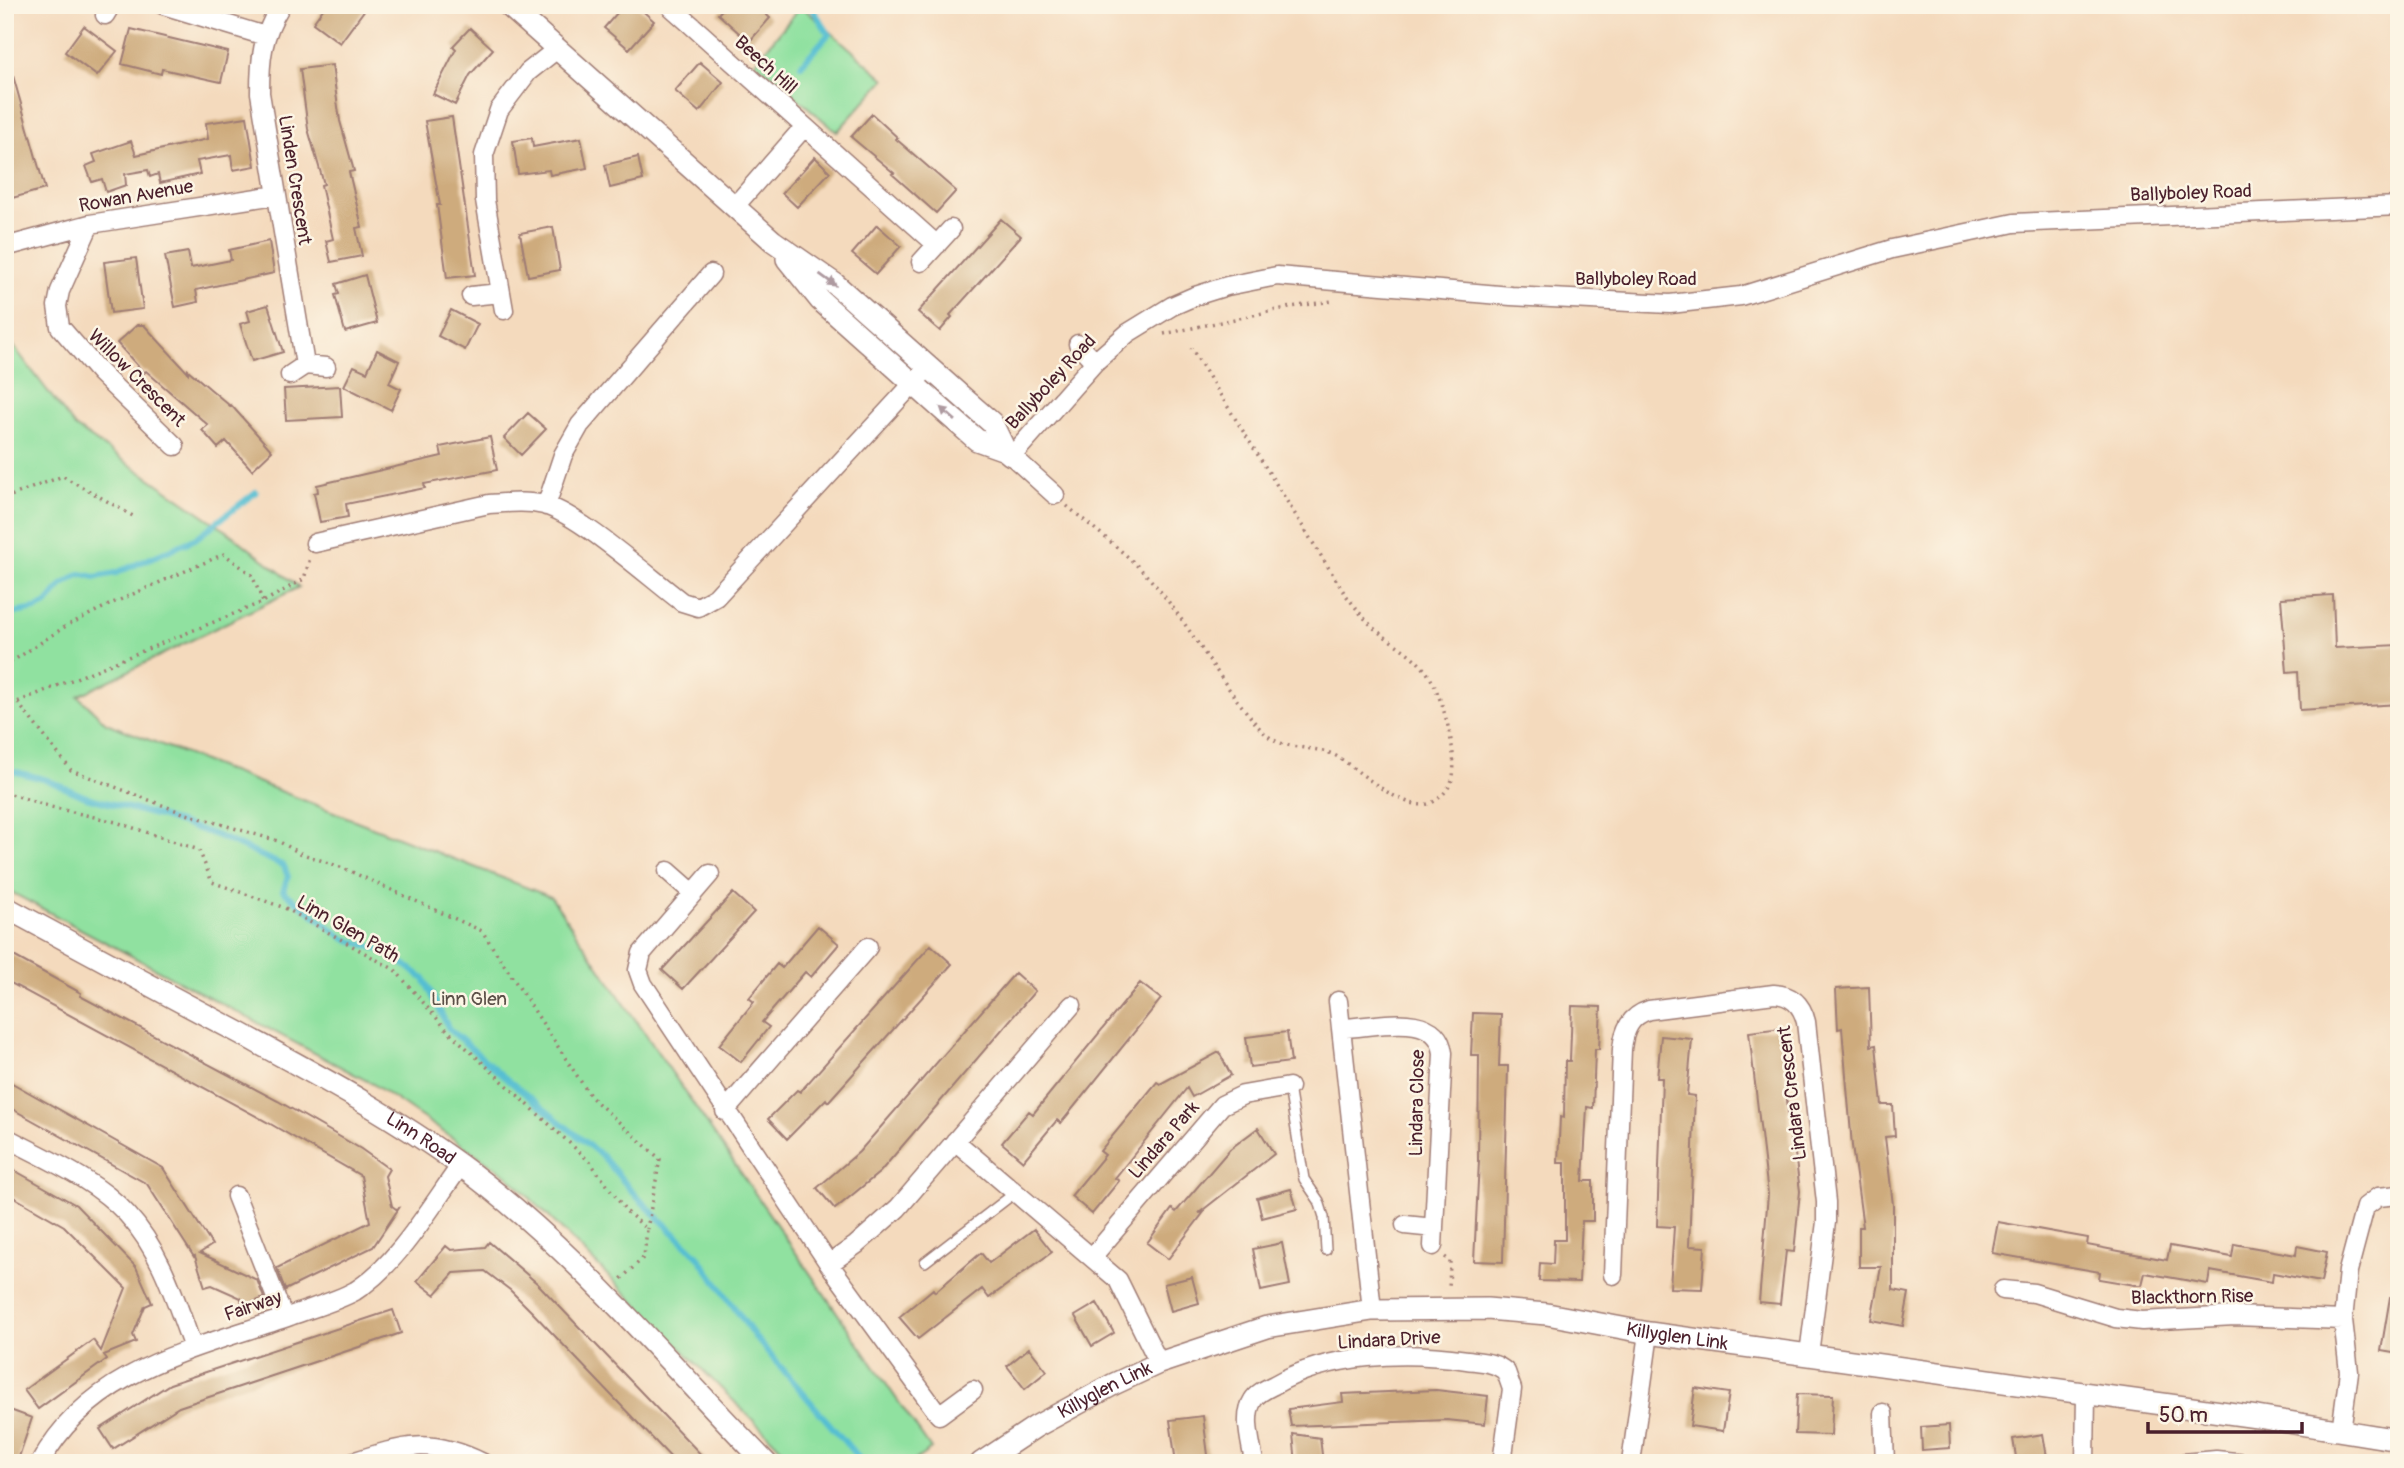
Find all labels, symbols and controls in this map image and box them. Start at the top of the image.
street label: Beech Hill [729,30,803,100]
street label: Linden Crescent [273,113,317,247]
street label: Rowan Avenue [77,174,196,218]
street label: Ballyboley Road [2130,179,2252,207]
street label: Ballyboley Road [1575,267,1697,291]
one-way arrow [819,272,837,287]
street label: Willow Crescent [83,324,191,432]
street label: Ballyboley Road [1001,329,1101,435]
one-way arrow [939,406,957,422]
street label: Linn Glen Path [292,890,404,968]
park label: Linn Glen [431,987,507,1011]
street label: Lindara Crescent [1772,1024,1812,1162]
street label: Lindara Close [1404,1049,1430,1157]
street label: Lindara Park [1124,1096,1205,1184]
street label: Linn Road [382,1106,461,1170]
street label: Blackthorn Rise [2131,1284,2254,1310]
street label: Fairway [221,1285,285,1327]
street label: Killyglen Link [1624,1317,1730,1356]
street label: Lindara Drive [1337,1325,1442,1355]
street label: Killyglen Link [1054,1356,1156,1424]
scale bar [2148,1391,2302,1435]
text: 50 m [2159,1402,2208,1429]

